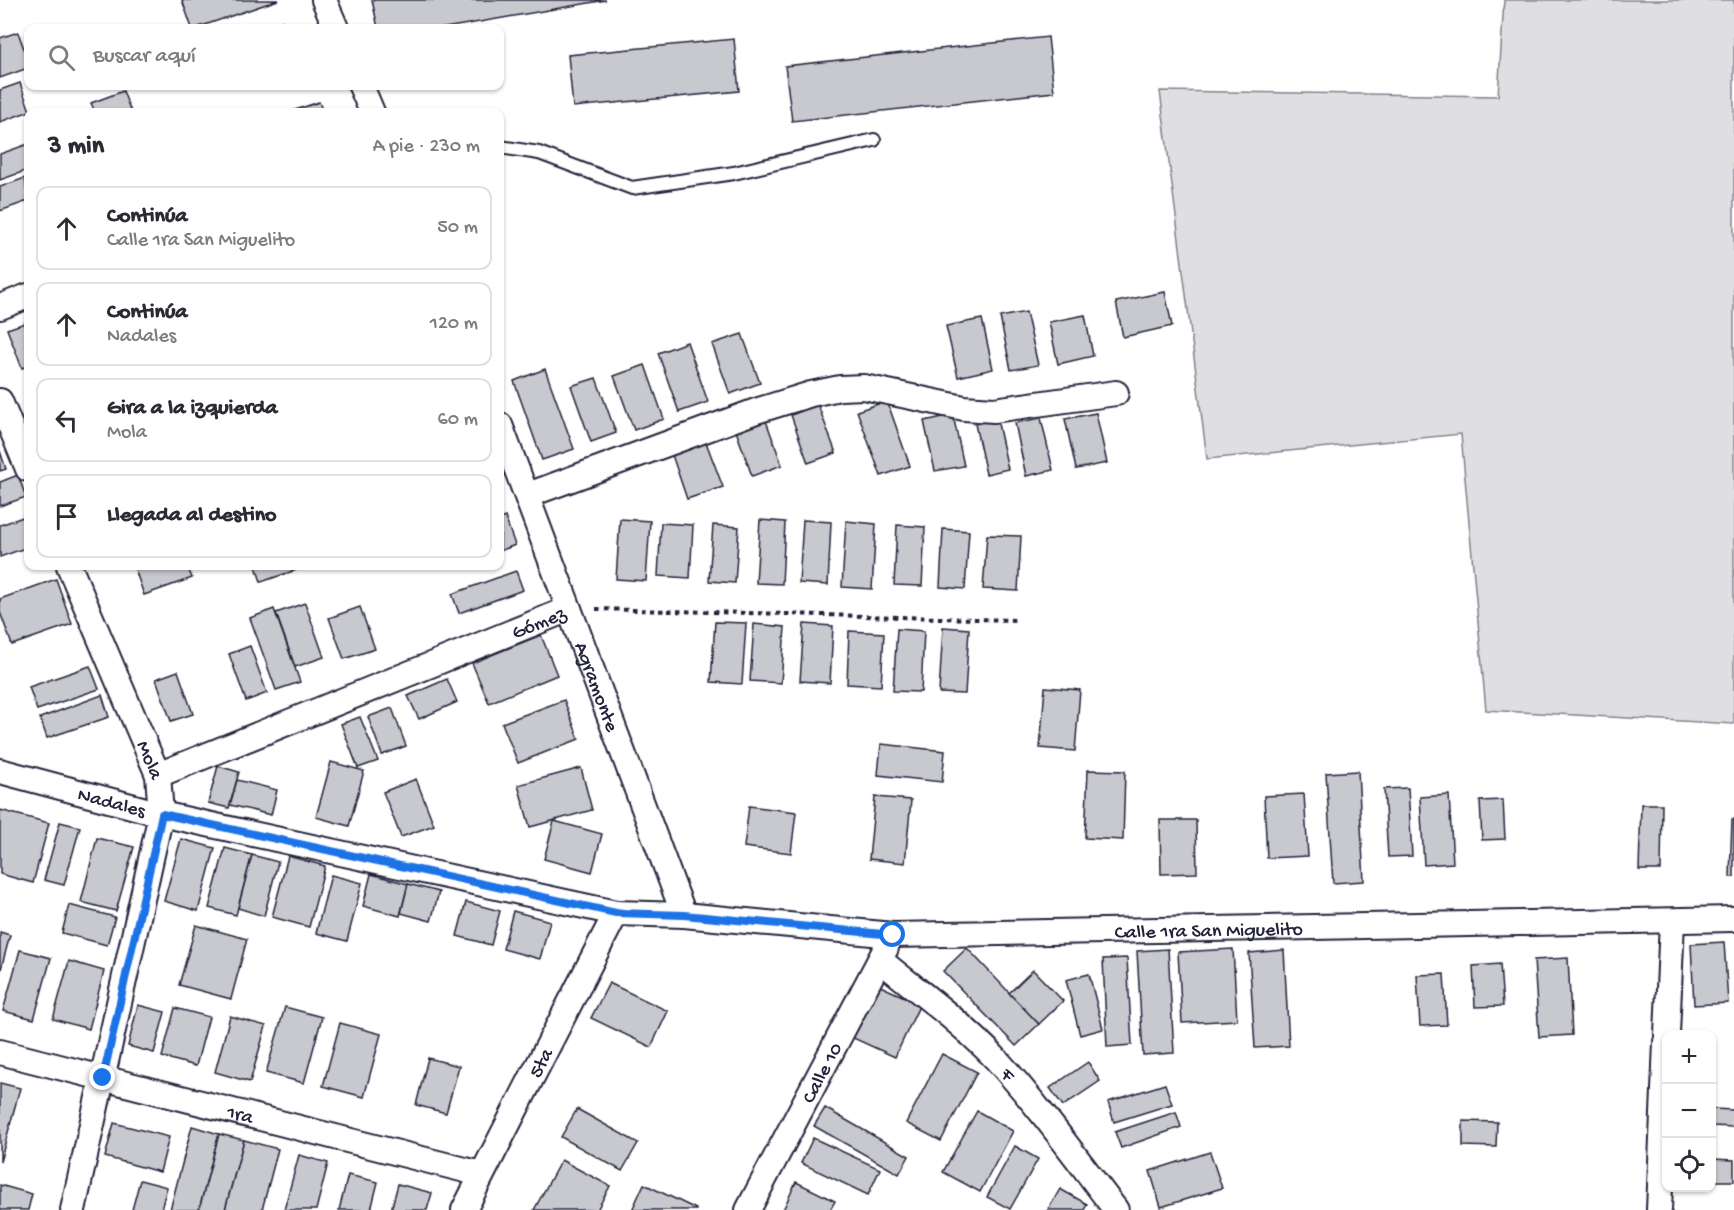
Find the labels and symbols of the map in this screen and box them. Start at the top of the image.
street label: Gómez [509,603,571,646]
street label: Agramonte [568,639,622,736]
street label: Mola [130,738,167,784]
street label: Nadales [75,784,148,825]
street label: Calle 1ra San Miguelito [1114,919,1303,946]
route start [879,921,905,947]
street label: Calle 10 [798,1039,849,1108]
street label: 5ta [526,1045,560,1082]
route end [89,1064,115,1090]
street label: F [994,1064,1019,1088]
street label: 1ra [223,1102,256,1131]

